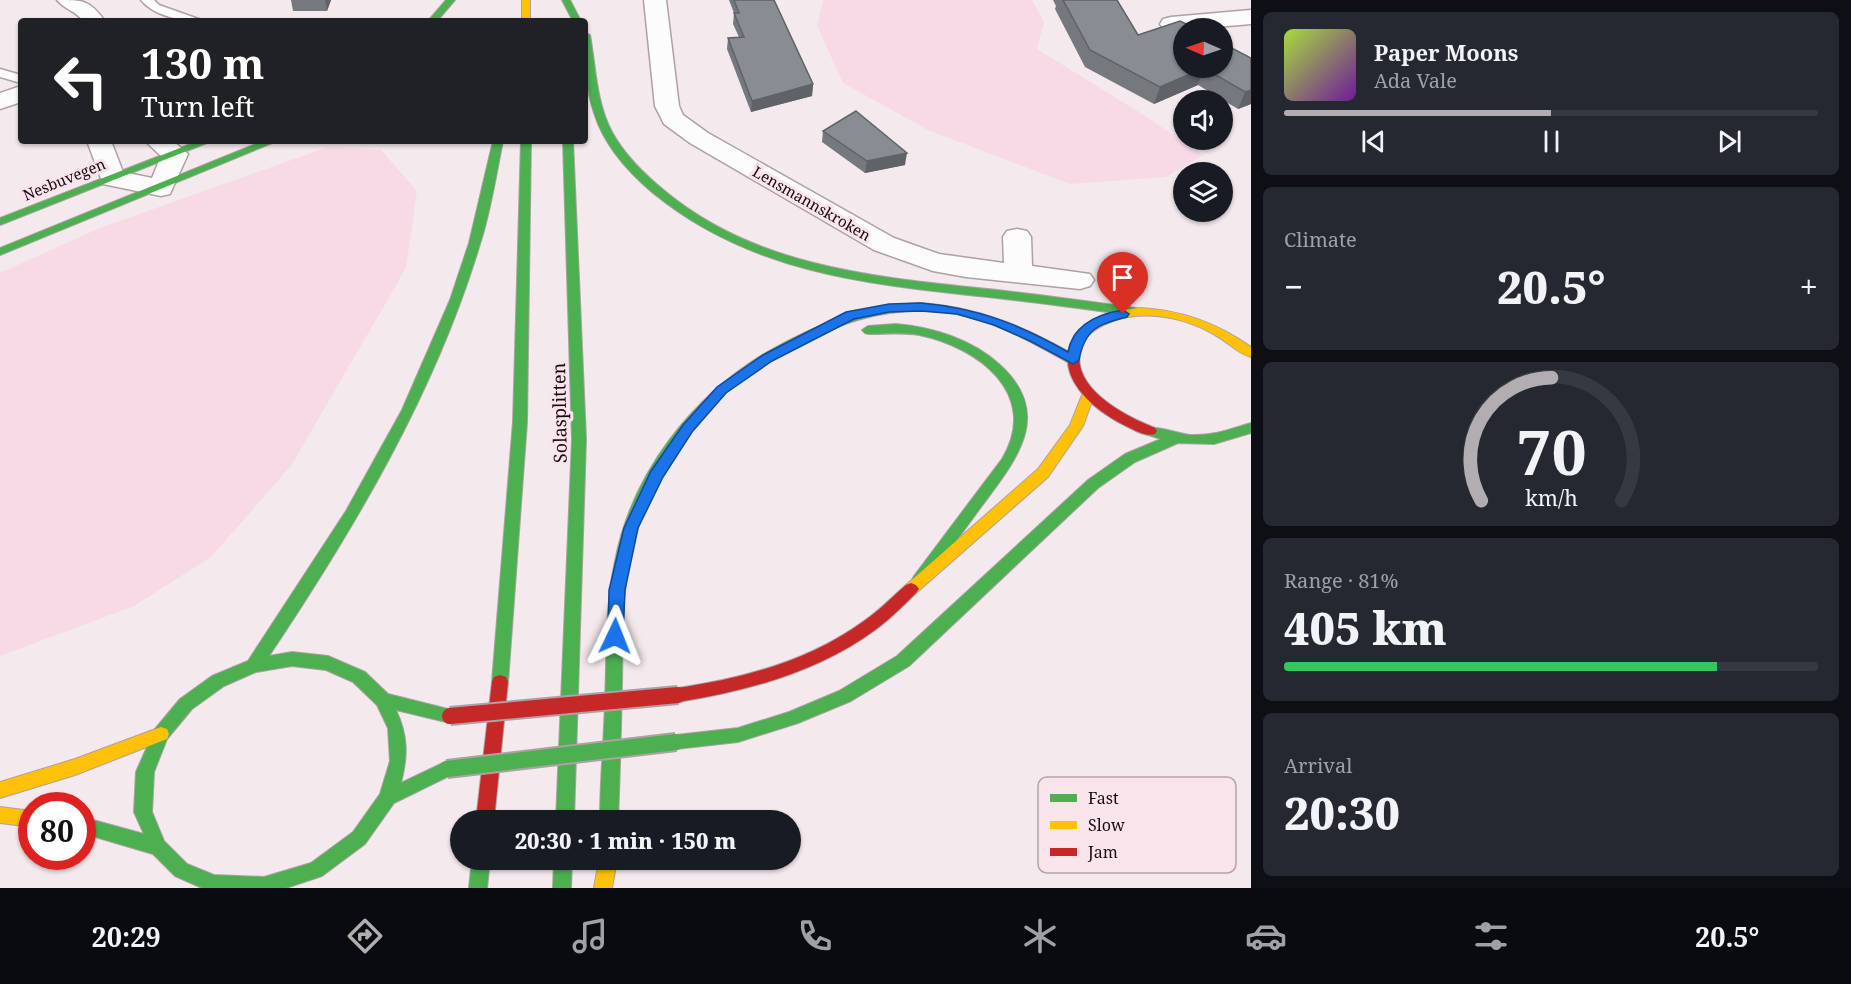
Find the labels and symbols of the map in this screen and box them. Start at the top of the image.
north arrow [1173,18,1233,78]
street label: Nesbuvegen [20,153,109,205]
street label: Lensmannskroken [749,161,875,245]
pin [1097,252,1148,314]
street label: Solasplitten [546,362,572,463]
position arrow [583,604,647,668]
legend [1038,777,1236,873]
text: Fast [1088,787,1119,809]
speed limit sign: 80 [18,792,96,870]
text: Slow [1088,814,1125,836]
text: Jam [1087,841,1118,863]

